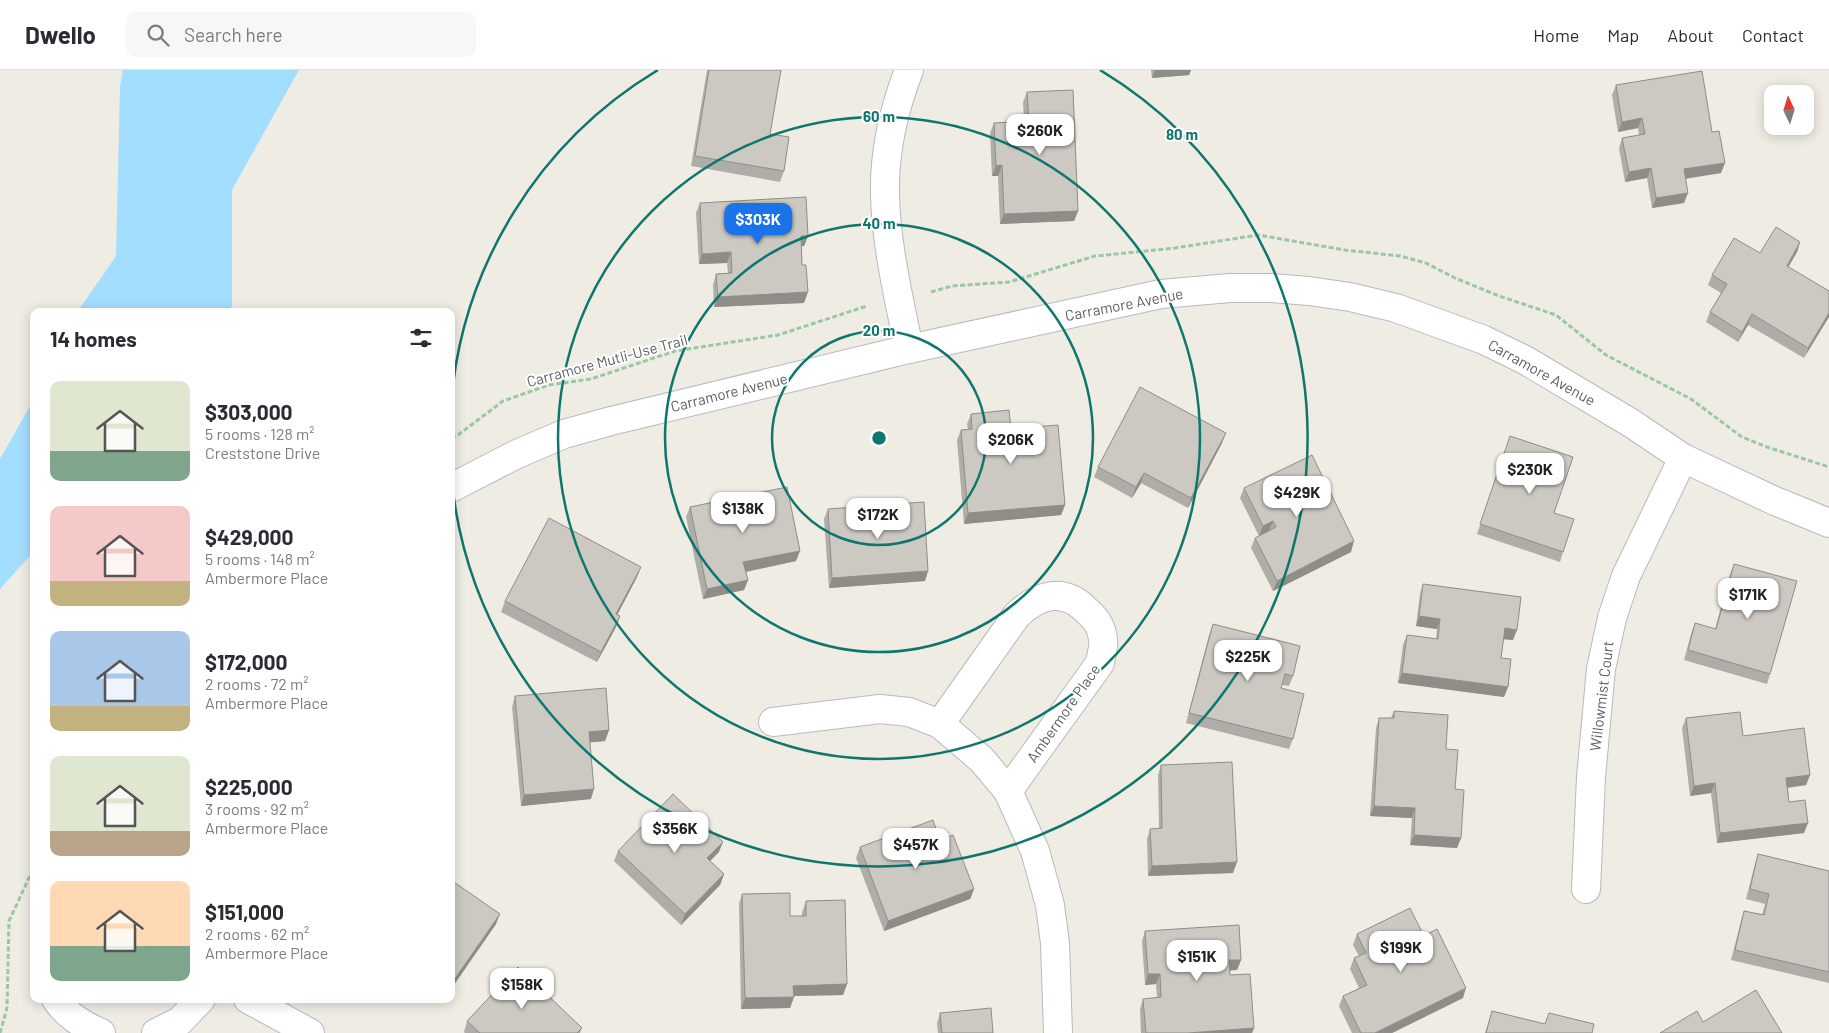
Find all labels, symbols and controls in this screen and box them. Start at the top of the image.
search box [126,12,476,57]
text: Dwello [25,20,96,49]
icon: search [144,21,172,49]
text: Search here [184,23,283,46]
text: Home [1533,24,1579,46]
text: Map [1607,24,1639,46]
text: About [1667,24,1714,46]
text: Contact [1742,24,1804,46]
north arrow [1764,85,1814,135]
map controls [1764,85,1814,135]
text: 60 m [863,107,895,125]
pin: $260K [1005,114,1075,156]
text: $260K [1017,120,1063,139]
text: 80 m [1166,125,1198,143]
pin: $303K [723,202,793,245]
text: $303K [735,209,781,228]
text: 40 m [862,214,896,232]
street label: Carramore Avenue [1064,284,1184,324]
text: 20 m [863,321,895,339]
icon: filters [407,324,435,352]
text: 14 homes [50,326,137,351]
street label: Carramore Mutli-Use Trail [525,330,689,390]
street label: Carramore Avenue [1485,335,1599,409]
street label: Carramore Avenue [669,369,789,415]
text: $303,000 [205,399,293,424]
icon: home [90,401,150,461]
pin: $206K [976,422,1046,465]
text: 5 rooms · 128 m² [205,424,314,443]
centre of rings [870,429,888,447]
text: $206K [988,429,1034,448]
text: Creststone Drive [205,443,320,462]
pin: $230K [1495,452,1565,495]
text: $230K [1507,459,1553,478]
pin: $429K [1262,476,1332,518]
text: $429K [1274,482,1320,501]
pin: $138K [708,492,778,534]
text: $138K [722,498,764,517]
pin: $172K [843,498,913,540]
text: $172K [857,504,899,523]
text: $429,000 [205,524,294,549]
icon: home [90,526,150,586]
text: 5 rooms · 148 m² [205,549,315,568]
text: Ambermore Place [205,568,328,587]
pin: $171K [1713,578,1783,620]
text: $171K [1729,584,1767,603]
pin: $225K [1213,640,1283,682]
street label: Willowmist Court [1585,640,1617,752]
text: $225K [1225,646,1271,665]
text: $172,000 [205,649,288,674]
icon: home [90,651,150,711]
street label: Ambermore Place [1022,660,1104,766]
text: 2 rooms · 72 m² [205,674,308,693]
text: Ambermore Place [205,693,328,712]
text: $225,000 [205,774,293,799]
icon: home [90,776,150,836]
text: 3 rooms · 92 m² [205,799,309,818]
pin: $356K [640,812,710,854]
text: Ambermore Place [205,818,328,837]
text: $356K [652,818,698,837]
pin: $457K [881,828,951,870]
text: $457K [893,834,939,853]
text: $151,000 [205,899,284,924]
icon: home [90,901,150,961]
text: 2 rooms · 62 m² [205,924,309,943]
pin: $199K [1366,930,1436,973]
text: $199K [1380,937,1422,956]
pin: $151K [1162,940,1232,982]
text: Ambermore Place [205,943,328,962]
text: $151K [1178,946,1216,965]
pin: $158K [487,968,557,1010]
text: $158K [501,974,543,993]

